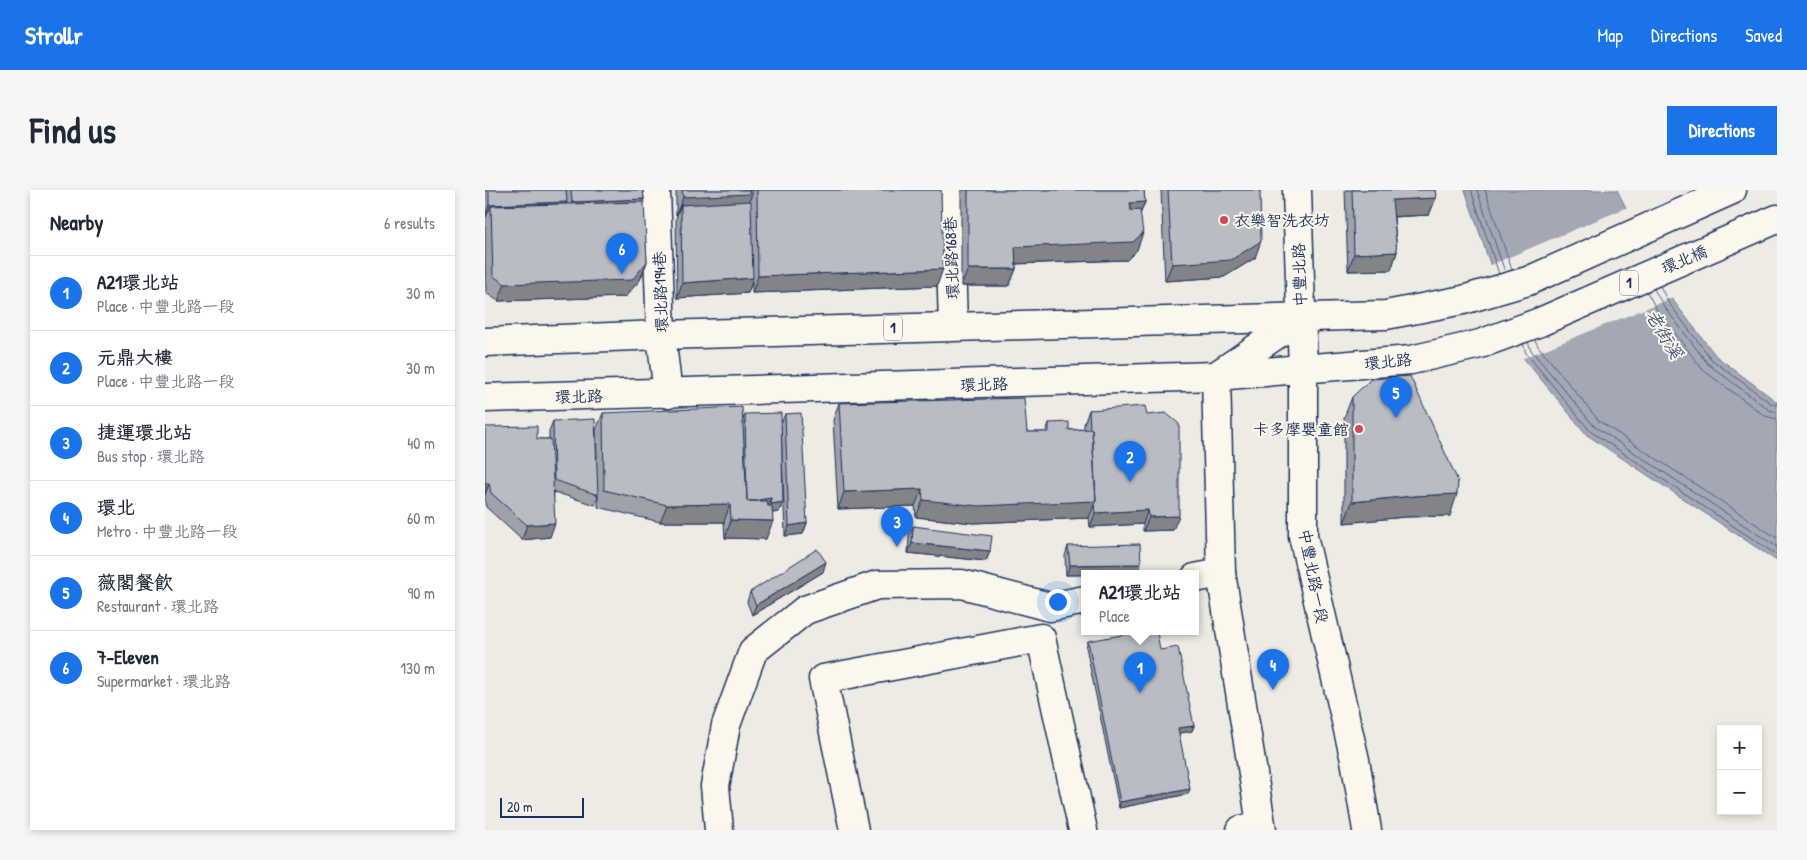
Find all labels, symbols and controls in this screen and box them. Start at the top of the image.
text: Strollr [25,19,83,51]
text: Map [1598,23,1623,48]
text: Directions [1651,23,1717,48]
text: Saved [1745,23,1782,48]
button: Directions [1667,106,1777,155]
text: Find us [30,107,116,154]
text: Nearby [50,208,103,237]
place label: 衣樂智洗衣坊 [1234,209,1330,231]
text: 6 results [384,212,435,234]
marker: 衣樂智洗衣坊 [1218,214,1230,226]
street label: 環北路168巷 [939,216,963,300]
pin: 6 [606,233,638,274]
street label: 環北橋 [1658,239,1710,279]
street label: 中豐北路 [1287,243,1311,307]
street label: 環北路194巷 [648,251,672,333]
text: A21環北站 [97,269,179,295]
road number: 1 [1620,270,1638,296]
text: 1 [63,282,69,304]
text: 30 m [406,282,435,304]
text: Place · 中豐北路一段 [97,295,234,317]
water label: 老街溪 [1640,304,1690,364]
road number: 1 [884,316,902,340]
text: 元鼎大樓 [97,344,173,370]
street label: 環北路 [1363,348,1413,374]
text: 2 [62,357,70,379]
text: 30 m [406,357,435,379]
text: Place · 中豐北路一段 [97,370,234,392]
street label: 環北路 [960,372,1008,396]
pin: 5 [1380,377,1412,418]
street label: 環北路 [555,385,603,407]
place label: 卡多摩嬰童館 [1253,418,1349,440]
text: 捷運環北站 [97,419,192,445]
marker: 卡多摩嬰童館 [1353,423,1365,435]
text: 3 [62,432,70,454]
text: 40 m [407,432,435,454]
pin: 2 [1114,441,1146,482]
text: Bus stop · 環北路 [97,445,205,467]
text: 環北 [97,494,135,520]
pin: 3 [881,506,913,547]
text: 4 [63,507,69,529]
text: 60 m [407,507,435,529]
text: Metro · 中豐北路一段 [97,520,238,542]
street label: 中豐北路一段 [1294,527,1334,625]
text: 薇閣餐飲 [97,569,173,595]
popup [1081,570,1199,635]
text: A21環北站 [1099,579,1181,605]
text: 5 [63,582,69,604]
text: 90 m [407,582,435,604]
your location [1045,589,1071,615]
text: Restaurant · 環北路 [97,595,219,617]
text: Place [1099,605,1130,627]
text: 7-Eleven [97,644,159,670]
pin: 4 [1257,649,1289,690]
pin: 1 [1124,652,1156,693]
text: 6 [63,657,69,679]
text: 130 m [400,657,435,679]
text: Supermarket · 環北路 [97,670,231,692]
map controls [1717,725,1762,815]
button: + [1717,725,1762,770]
button: − [1717,770,1762,815]
scale bar [500,795,584,818]
text: 20 m [507,797,533,816]

